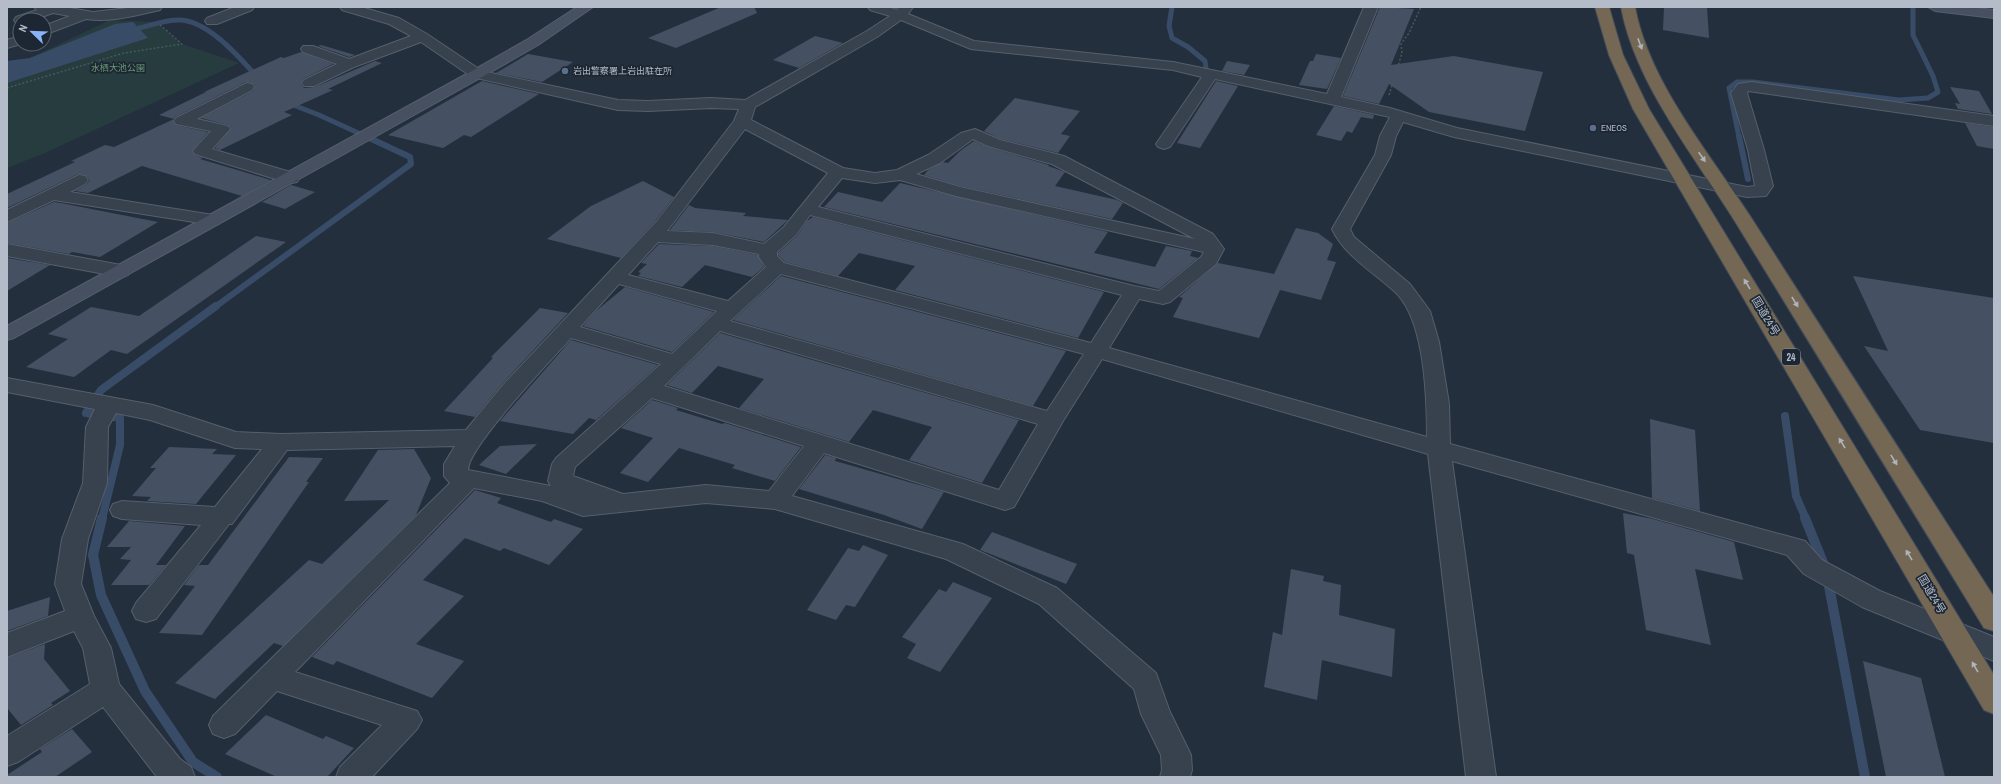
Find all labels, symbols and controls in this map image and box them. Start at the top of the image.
north arrow [12,12,52,52]
text: N [15,22,31,34]
one-way arrow [1637,39,1643,51]
park label: 水栖大池公園 [91,62,145,74]
place label: 岩出警察署上岩出駐在所 [573,65,672,77]
marker: 岩出警察署上岩出駐在所 [560,66,570,76]
place label: ENEOS [1601,122,1627,134]
marker: ENEOS [1588,123,1598,133]
one-way arrow [1698,152,1706,163]
one-way arrow [1743,278,1750,290]
street label: 国道24号 [1749,294,1783,338]
one-way arrow [1791,297,1799,307]
road number: 24 [1782,349,1800,365]
one-way arrow [1838,438,1846,448]
one-way arrow [1890,454,1897,466]
one-way arrow [1905,549,1912,561]
street label: 国道24号 [1915,572,1949,616]
one-way arrow [1971,661,1978,673]

